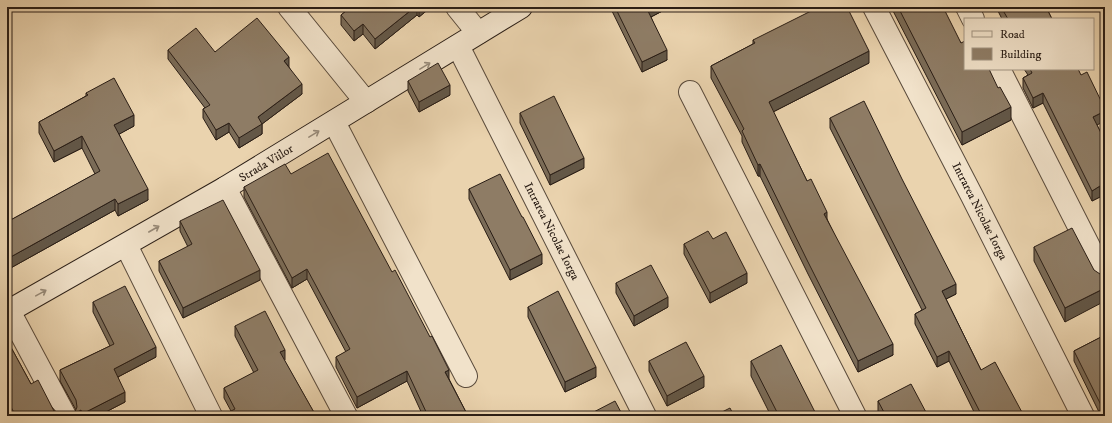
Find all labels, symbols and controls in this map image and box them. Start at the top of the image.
legend [964,18,1094,70]
text: Road [1000,27,1025,42]
text: Building [1000,47,1041,62]
one-way arrow [419,62,430,70]
one-way arrow [308,130,320,138]
street label: Strada Viilor [236,141,297,186]
street label: Intrarea Nicolae Iorga [948,160,1011,263]
street label: Intrarea Nicolae Iorga [520,180,583,283]
one-way arrow [148,225,160,233]
one-way arrow [35,288,47,296]

